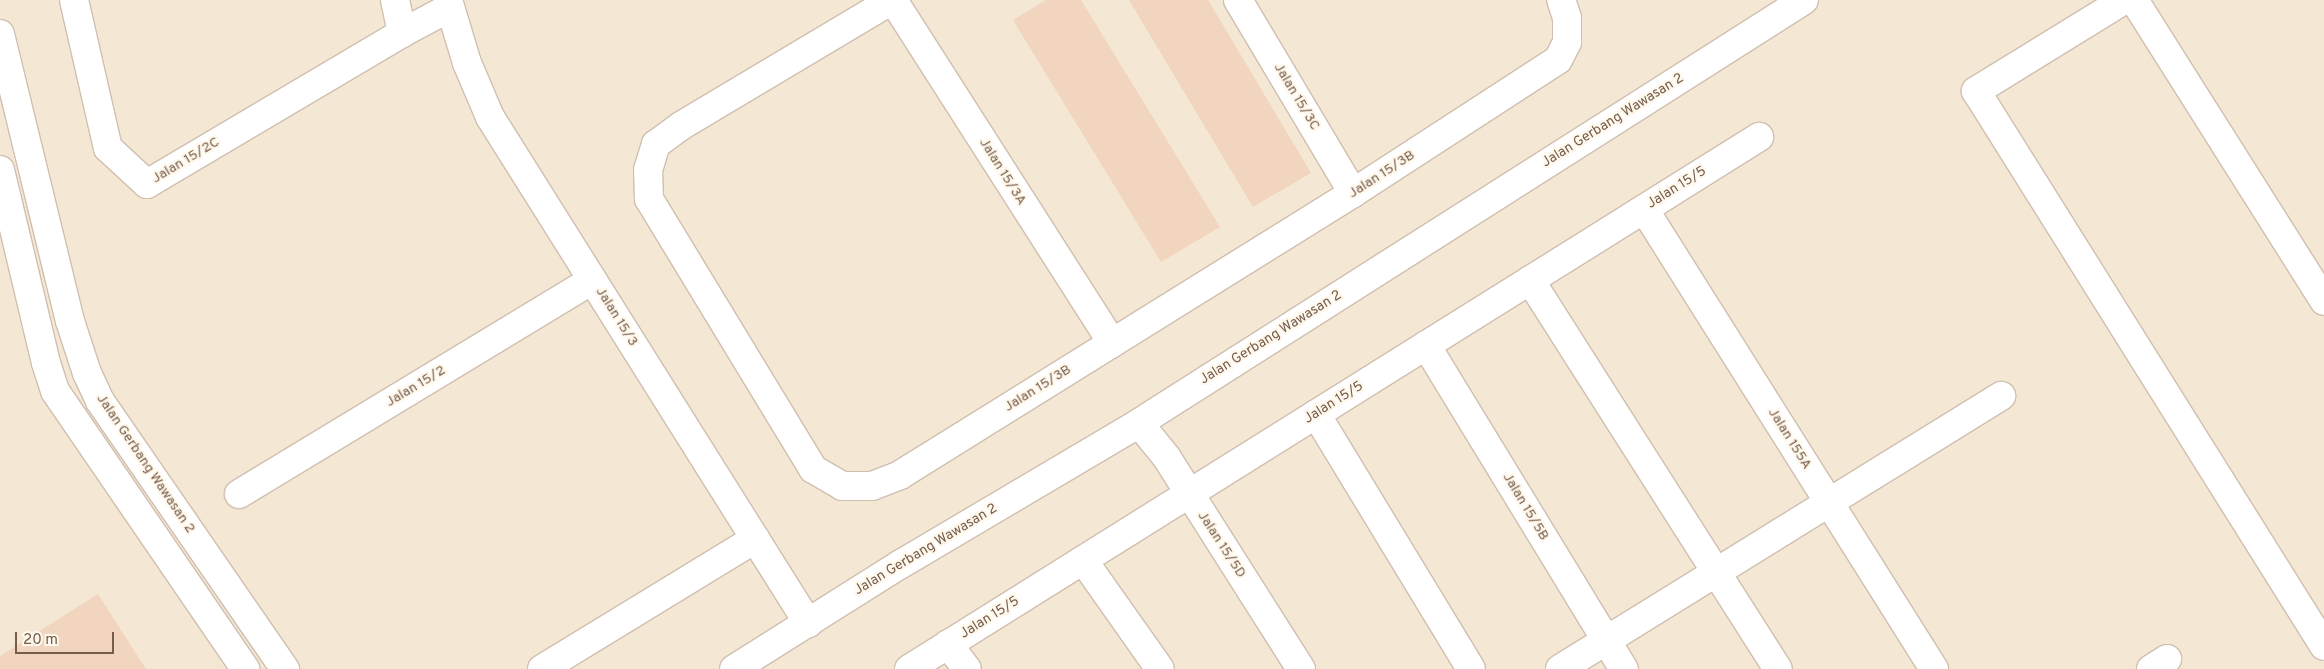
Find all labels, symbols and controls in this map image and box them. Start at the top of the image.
street label: Jalan 15/3C [1269,60,1323,134]
street label: Jalan Gerbang Wawasan 2 [1539,70,1687,172]
street label: Jalan 15/2C [149,134,223,188]
street label: Jalan 15/3A [975,135,1029,209]
street label: Jalan 15/3B [1346,147,1418,203]
street label: Jalan 15/5 [1644,163,1710,213]
street label: Jalan 15/3 [591,284,641,350]
street label: Jalan Gerbang Wawasan 2 [1197,287,1345,389]
street label: Jalan 15/3B [1001,362,1075,416]
street label: Jalan 15/2 [383,363,449,411]
street label: Jalan 15/5 [1301,378,1367,428]
street label: Jalan Gerbang Wawasan 2 [92,391,198,537]
street label: Jalan 155A [1764,405,1814,473]
street label: Jalan 15/5B [1498,470,1552,544]
street label: Jalan Gerbang Wawasan 2 [851,500,1001,600]
street label: Jalan 15/5D [1193,508,1249,582]
street label: Jalan 15/5 [957,593,1023,643]
scale bar [18,622,116,654]
text: 20 m [23,631,58,650]

